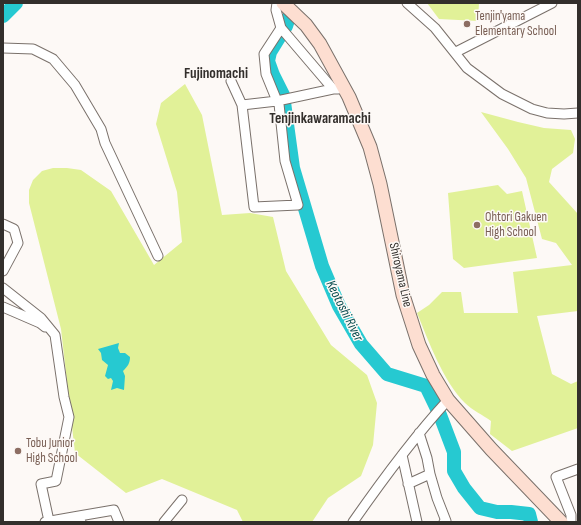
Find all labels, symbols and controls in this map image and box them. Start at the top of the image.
place label: Tenjin'yama Elementary School [475,9,557,40]
marker: Tenjin'yama Elementary School [462,19,472,29]
district label: Fujinomachi [184,65,248,83]
district label: Tenjinkawaramachi [269,110,371,128]
place label: Ohtori Gakuen High School [485,210,547,241]
marker: Ohtori Gakuen High School [472,220,482,230]
street label: Shiroyama Line [385,241,415,309]
water label: Keotoshi River [322,278,366,344]
place label: Tobu Junior High School [26,436,77,467]
marker: Tobu Junior High School [13,446,23,456]

